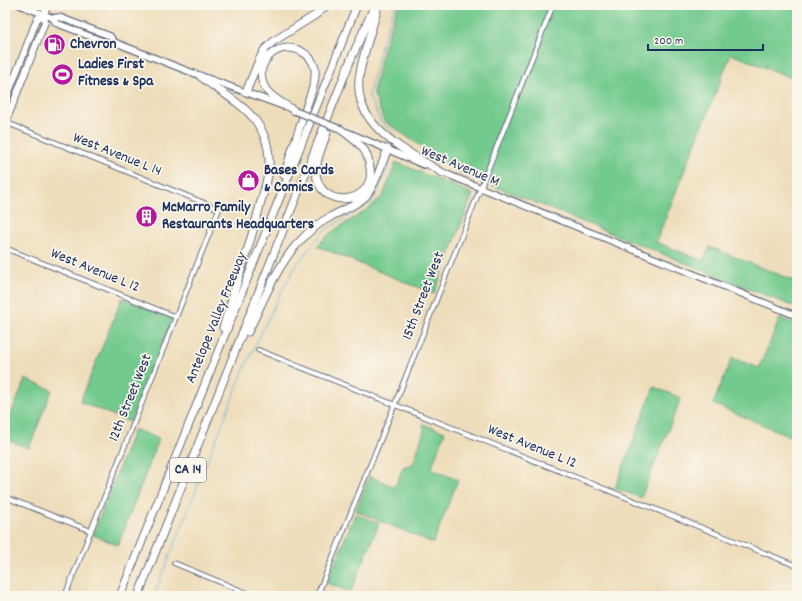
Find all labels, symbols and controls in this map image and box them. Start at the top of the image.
scale bar [648,26,763,52]
fuel station icon: Chevron [42,32,68,58]
text: 200 m [654,33,683,50]
place label: Chevron [70,34,116,56]
place label: Ladies First Fitness & Spa [78,54,154,93]
sports icon: Ladies First Fitness & Spa [49,61,75,87]
street label: West Avenue L 14 [69,127,165,183]
street label: West Avenue M [417,141,503,193]
place label: Bases Cards & Comics [264,160,334,199]
shop icon: Bases Cards & Comics [236,167,262,193]
place label: McMarro Family Restaurants Headquarters [162,197,314,236]
building icon: McMarro Family Restaurants Headquarters [133,204,159,230]
street label: West Avenue L 12 [47,243,143,299]
street label: Antelope Valley Freeway [181,248,254,387]
street label: 15th Street West [397,248,451,343]
street label: 12th Street West [103,351,159,445]
street label: West Avenue L 12 [484,419,580,475]
road number: CA 14 [170,458,206,482]

